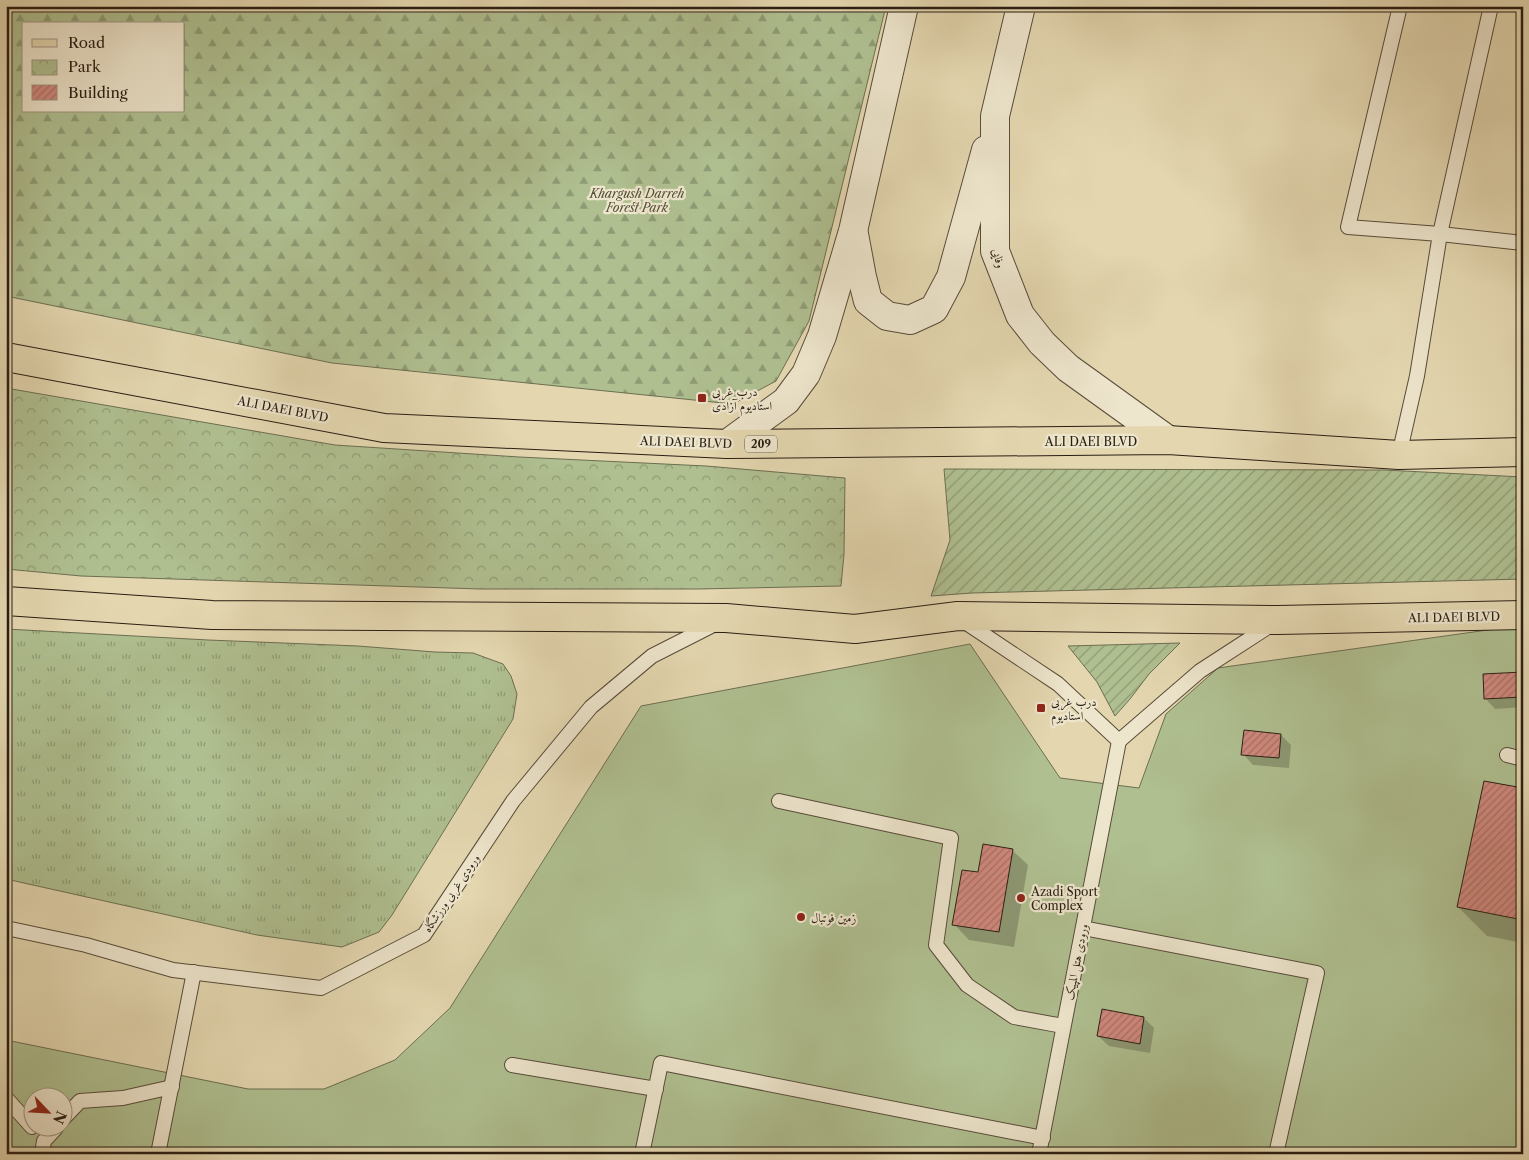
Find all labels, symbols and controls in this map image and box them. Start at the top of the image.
legend [22,22,185,112]
text: Road [68,33,105,52]
text: Park [68,57,102,76]
text: Building [68,83,128,102]
park label: Khargush Darreh Forest Park [589,186,685,215]
street label: وفایی [988,246,1009,270]
place label: درب غربی استادیوم آزادی [712,384,772,417]
marker: درب غربی استادیوم آزادی [696,392,708,404]
street label: ALI DAEI BLVD [235,393,330,425]
street label: ALI DAEI BLVD [639,433,733,451]
street label: ALI DAEI BLVD [1044,434,1137,449]
road number: 209 [745,436,777,452]
street label: ALI DAEI BLVD [1407,609,1501,625]
place label: درب غربی استادیوم [1051,694,1097,727]
marker: درب غربی استادیوم [1035,702,1047,714]
street label: ورودی غربی ورزشگاه [419,851,484,936]
place label: Azadi Sport Complex [1030,884,1099,913]
marker: Azadi Sport Complex [1015,892,1027,904]
place label: زمین فوتبال [811,910,856,926]
marker: زمین فوتبال [795,911,807,923]
street label: ورودی هتل المپیک [1061,922,1093,1002]
north arrow [22,1088,72,1138]
text: N [49,1108,71,1127]

